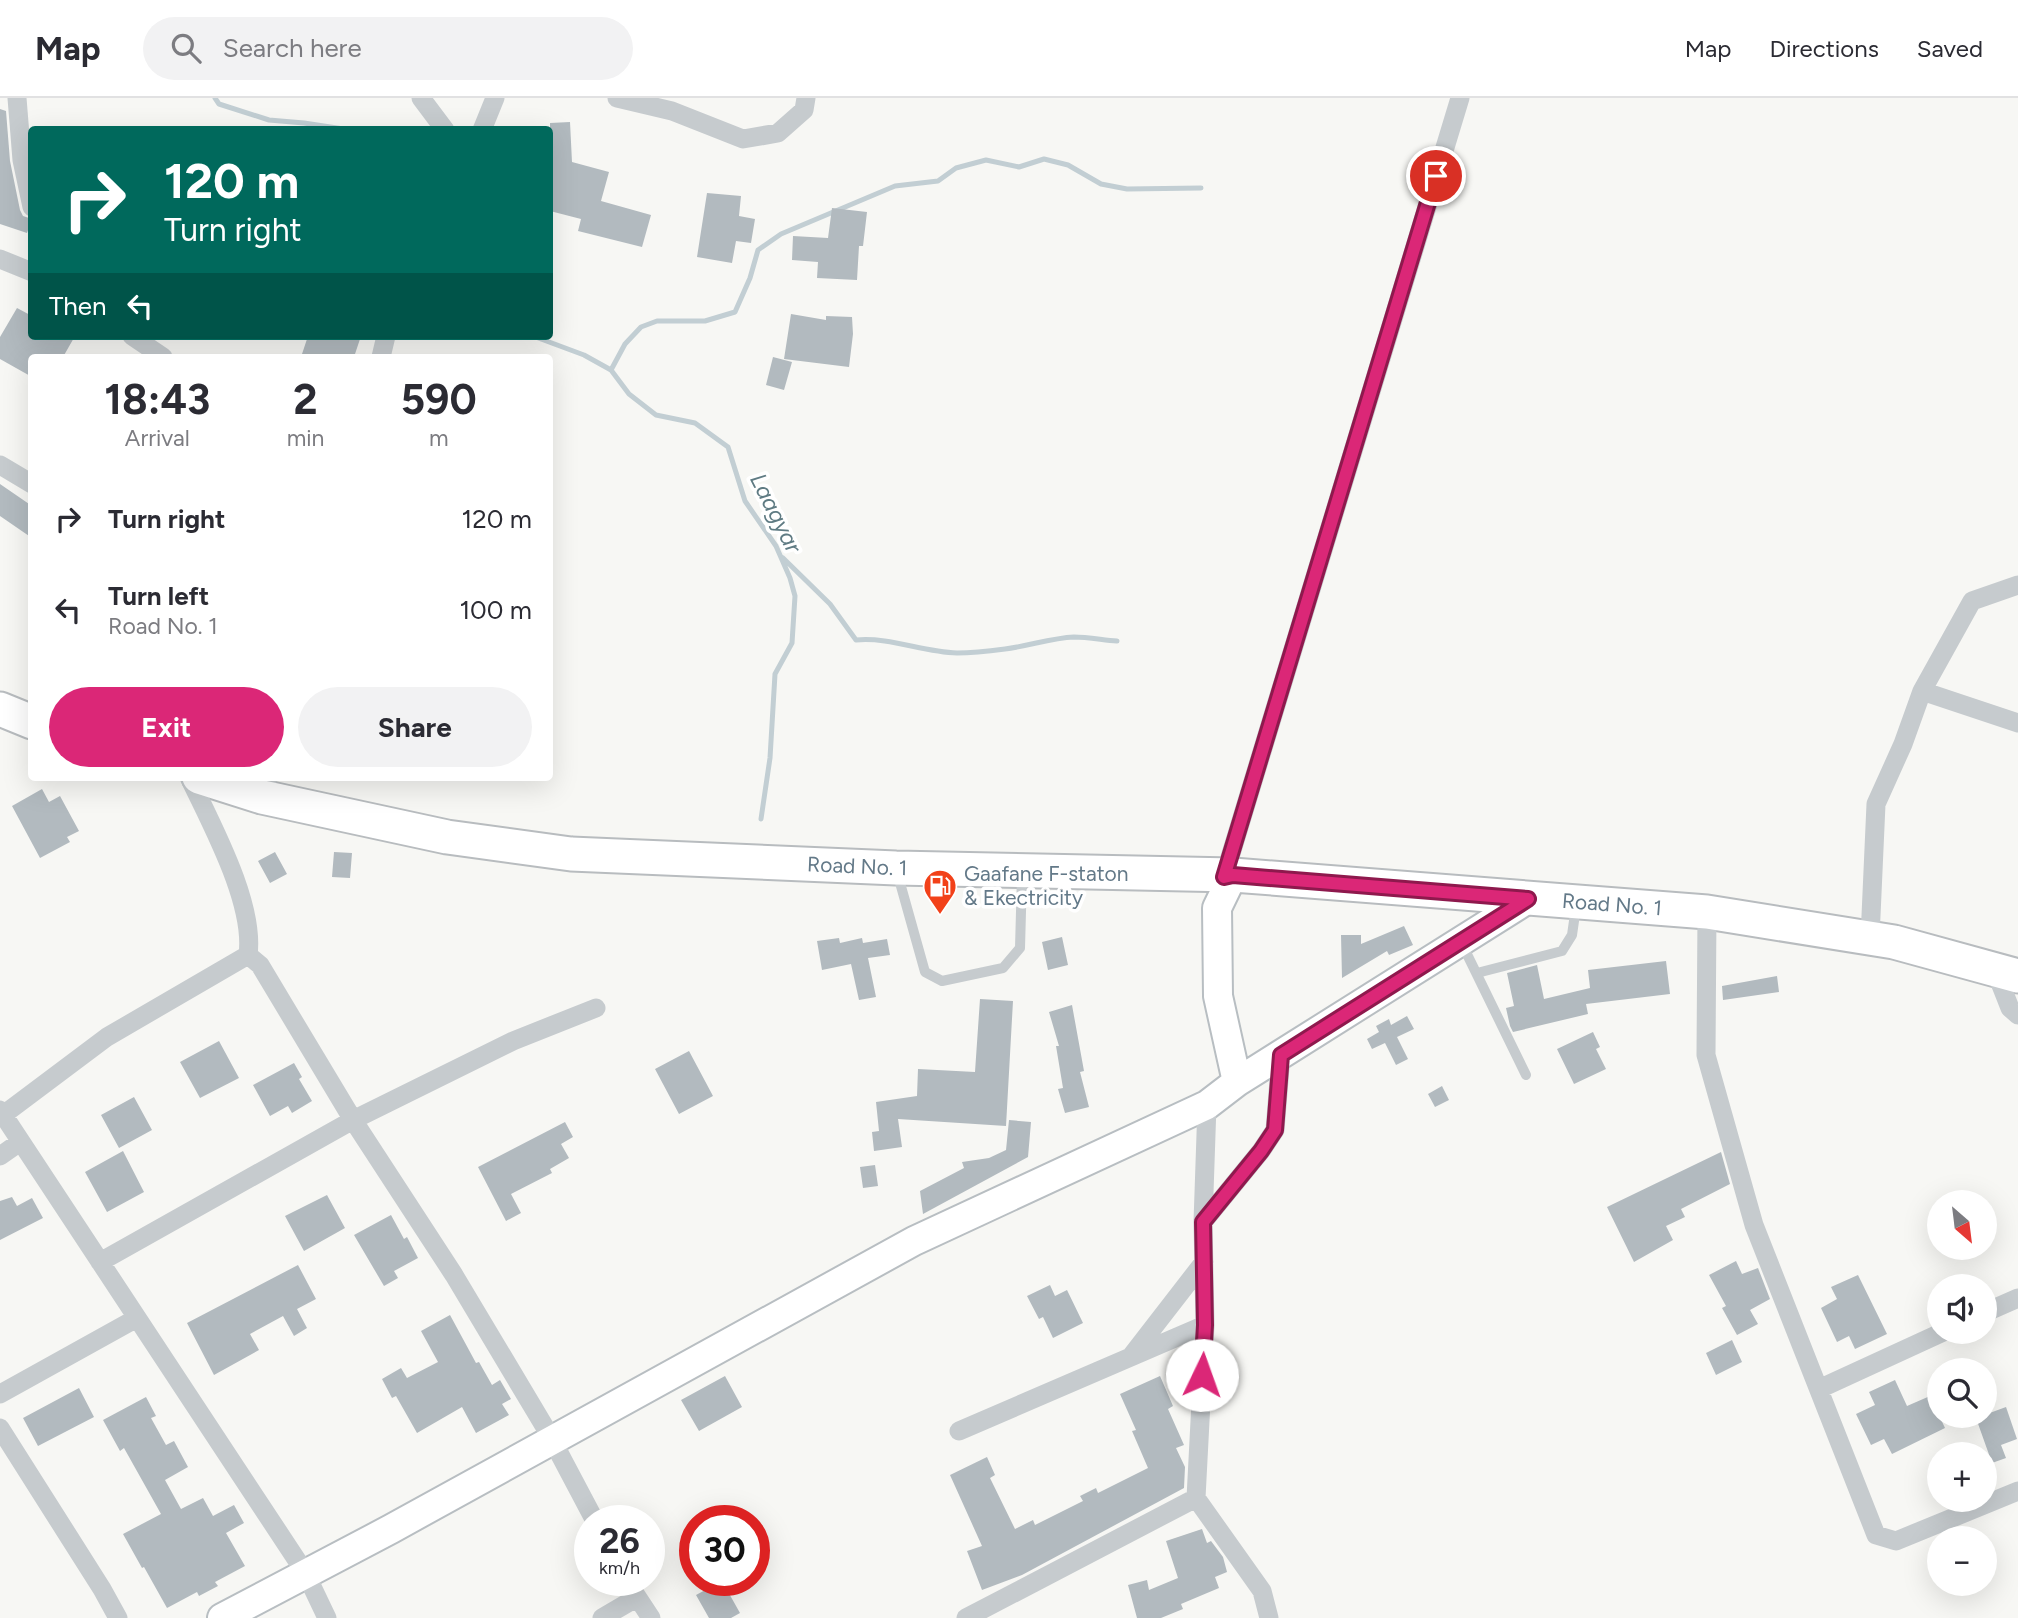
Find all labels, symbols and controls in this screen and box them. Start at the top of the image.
search box [143,17,633,80]
text: Map [35,29,101,68]
icon: search [167,29,205,67]
text: Search here [223,32,362,64]
text: Map [1685,34,1731,63]
text: Directions [1769,34,1879,63]
text: Saved [1917,34,1983,63]
pin [1406,146,1466,206]
text: 120 m [164,151,299,210]
icon: right [49,154,140,245]
icon: arrive [1417,157,1455,195]
text: Turn right [164,211,302,249]
icon: left [121,287,159,325]
text: Then [49,290,107,322]
text: 18:43 [104,374,210,425]
text: 2 [293,374,318,425]
text: 590 [401,374,477,425]
text: Arrival [125,424,190,452]
text: min [287,424,324,452]
text: m [429,424,448,452]
water label: Laagyar [744,469,808,559]
icon: right [49,500,87,538]
text: Turn right [108,503,225,535]
text: 120 m [462,503,532,535]
text: Turn left [108,580,209,612]
icon: left [49,591,87,629]
text: 100 m [459,594,532,626]
text: Road No. 1 [108,612,218,640]
button: Exit [49,687,284,767]
button: Share [298,687,532,767]
street label: Road No. 1 [807,851,908,880]
place label: Gaafane F-staton & Ekectricity [964,861,1128,910]
fuel station icon: Gaafane F-staton & Ekectricity [921,867,959,916]
street label: Road No. 1 [1561,888,1663,920]
north arrow [1927,1190,1997,1260]
map controls [1927,1190,1997,1596]
button: sound [1927,1274,1997,1344]
position arrow [1165,1338,1239,1412]
button: search [1927,1358,1997,1428]
button: + [1927,1442,1997,1512]
speed limit sign: 30 [679,1505,770,1596]
text: 26 [599,1520,640,1562]
button: − [1927,1526,1997,1596]
text: km/h [599,1557,640,1579]

